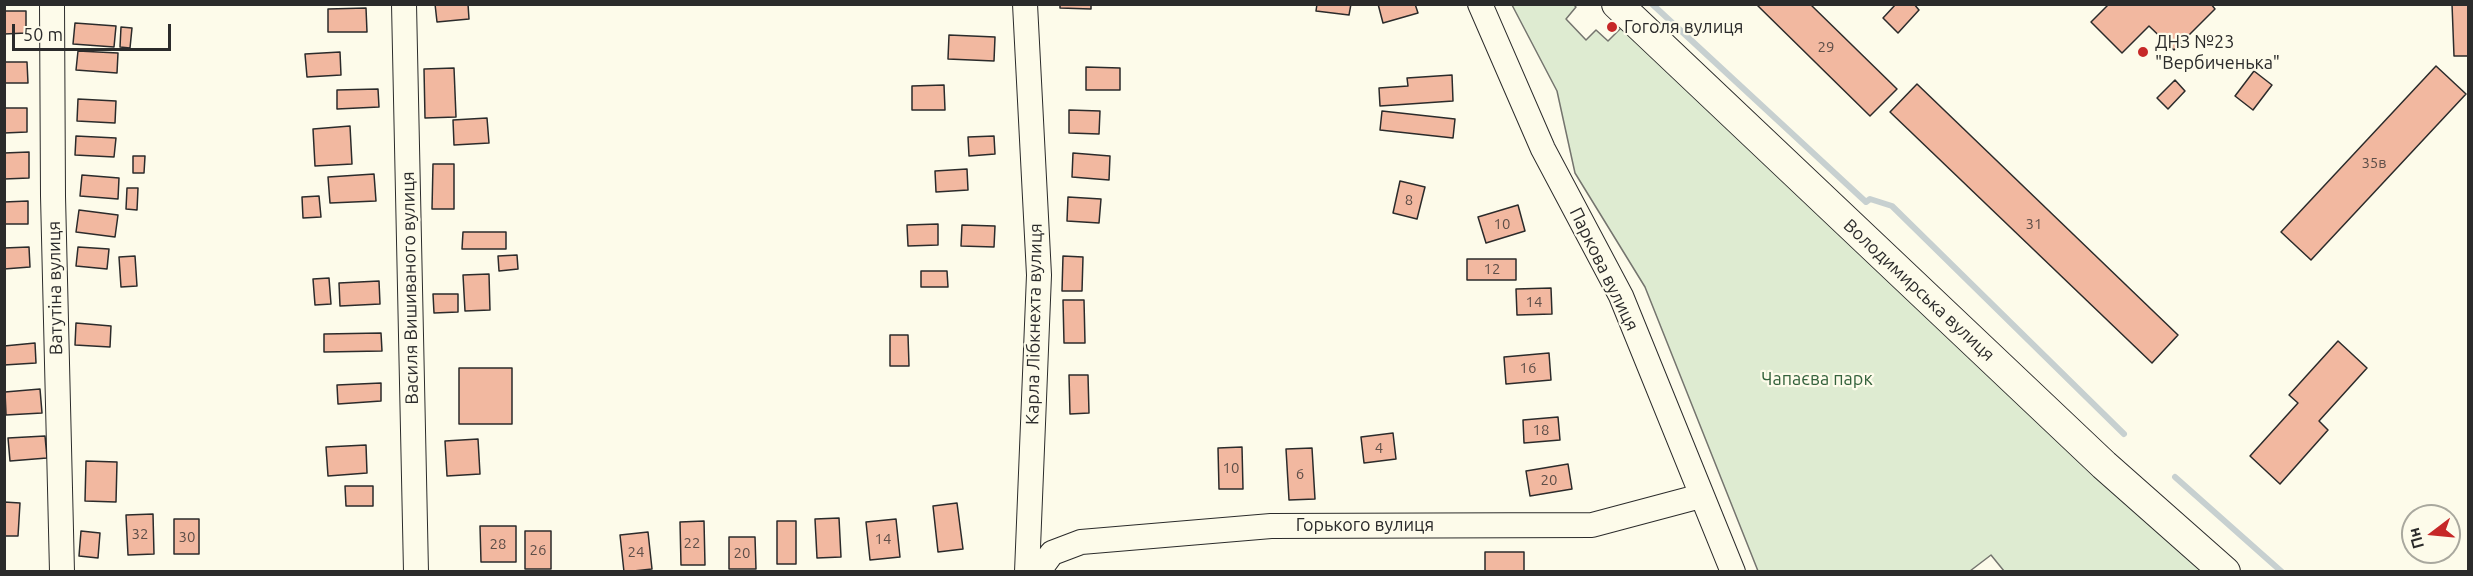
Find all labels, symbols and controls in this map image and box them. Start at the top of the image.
scale bar [15,12,174,50]
place label: Гоголя вулиця [1624,16,1743,38]
marker: Гоголя вулиця [1605,20,1619,34]
text: 50 m [23,24,63,44]
place label: ДНЗ №23 "Вербиченька" [2155,31,2280,74]
house number: 29 [1818,38,1834,56]
marker: ДНЗ №23 "Вербиченька" [2136,45,2150,59]
house number: 35в [2361,154,2387,172]
street label: Василя Вишиваного вулиця [397,171,423,405]
house number: 8 [1405,191,1413,209]
street label: Паркова вулиця [1565,204,1643,334]
street label: Володимирська вулиця [1839,214,1999,366]
house number: 10 [1494,215,1510,233]
house number: 31 [2026,215,2042,233]
street label: Ватутіна вулиця [43,221,67,355]
street label: Карла Лібкнехта вулиця [1021,223,1047,425]
house number: 12 [1484,260,1500,278]
house number: 14 [1526,293,1542,311]
house number: 16 [1520,359,1536,377]
park label: Чапаєва парк [1761,368,1873,390]
house number: 18 [1533,421,1549,439]
house number: 4 [1375,439,1383,457]
house number: 10 [1223,459,1239,477]
house number: 6 [1296,465,1304,483]
house number: 20 [1541,471,1557,489]
north arrow [2401,504,2461,564]
street label: Горького вулиця [1296,514,1434,536]
house number: 32 [132,525,148,543]
text: Пн [2404,526,2427,551]
house number: 30 [179,528,195,546]
house number: 14 [875,530,891,548]
house number: 22 [684,534,700,552]
house number: 28 [490,535,506,553]
house number: 26 [530,541,546,559]
house number: 24 [628,543,644,561]
house number: 20 [734,544,750,562]

